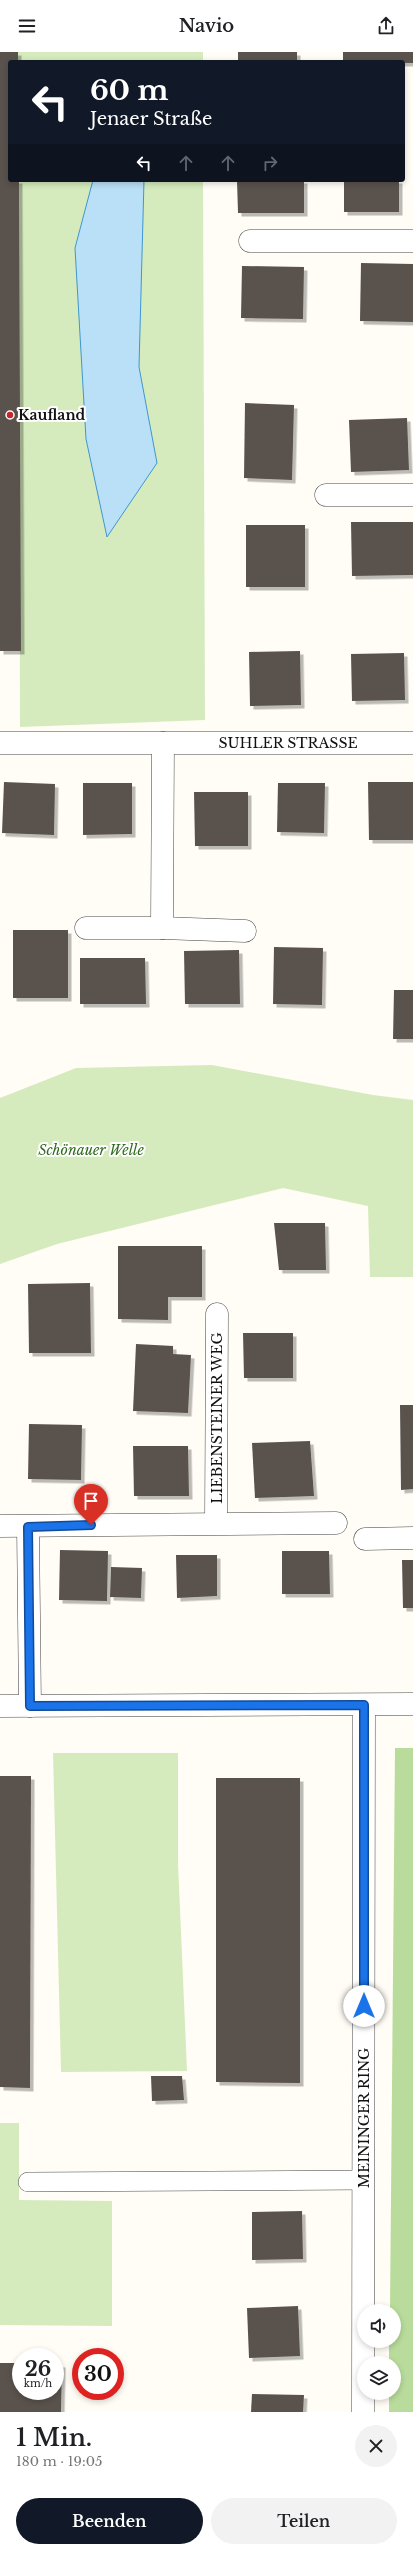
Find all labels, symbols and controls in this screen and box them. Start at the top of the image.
icon: menu [16,15,38,37]
text: Navio [179,15,234,37]
icon: share [375,15,397,37]
text: 60 m [90,73,168,108]
icon: left [24,76,76,128]
text: Jenaer Straße [90,108,212,130]
icon: left [133,152,155,174]
icon: ahead [175,152,197,174]
icon: ahead [217,152,239,174]
icon: right [259,152,281,174]
place label: Kaufland [18,406,86,424]
marker: Kaufland [5,410,15,420]
street label: SUHLER STRASSE [218,734,358,752]
park label: Schönauer Welle [38,1141,144,1159]
street label: LIEBENSTEINER WEG [208,1332,226,1504]
pin [74,1484,108,1525]
icon: arrive [80,1490,102,1512]
position arrow [343,1985,385,2027]
street label: MEININGER RING [355,2048,373,2188]
map controls [357,2304,401,2400]
button: sound [357,2304,401,2348]
speed limit sign: 30 [72,2348,124,2400]
button: layers [357,2356,401,2400]
text: 26 [25,2357,51,2381]
text: km/h [24,2377,52,2390]
text: 1 Min. [16,2423,92,2452]
button: close [355,2425,397,2467]
text: 180 m · 19:05 [16,2453,102,2470]
button: Beenden [16,2498,203,2544]
button: Teilen [211,2498,397,2544]

